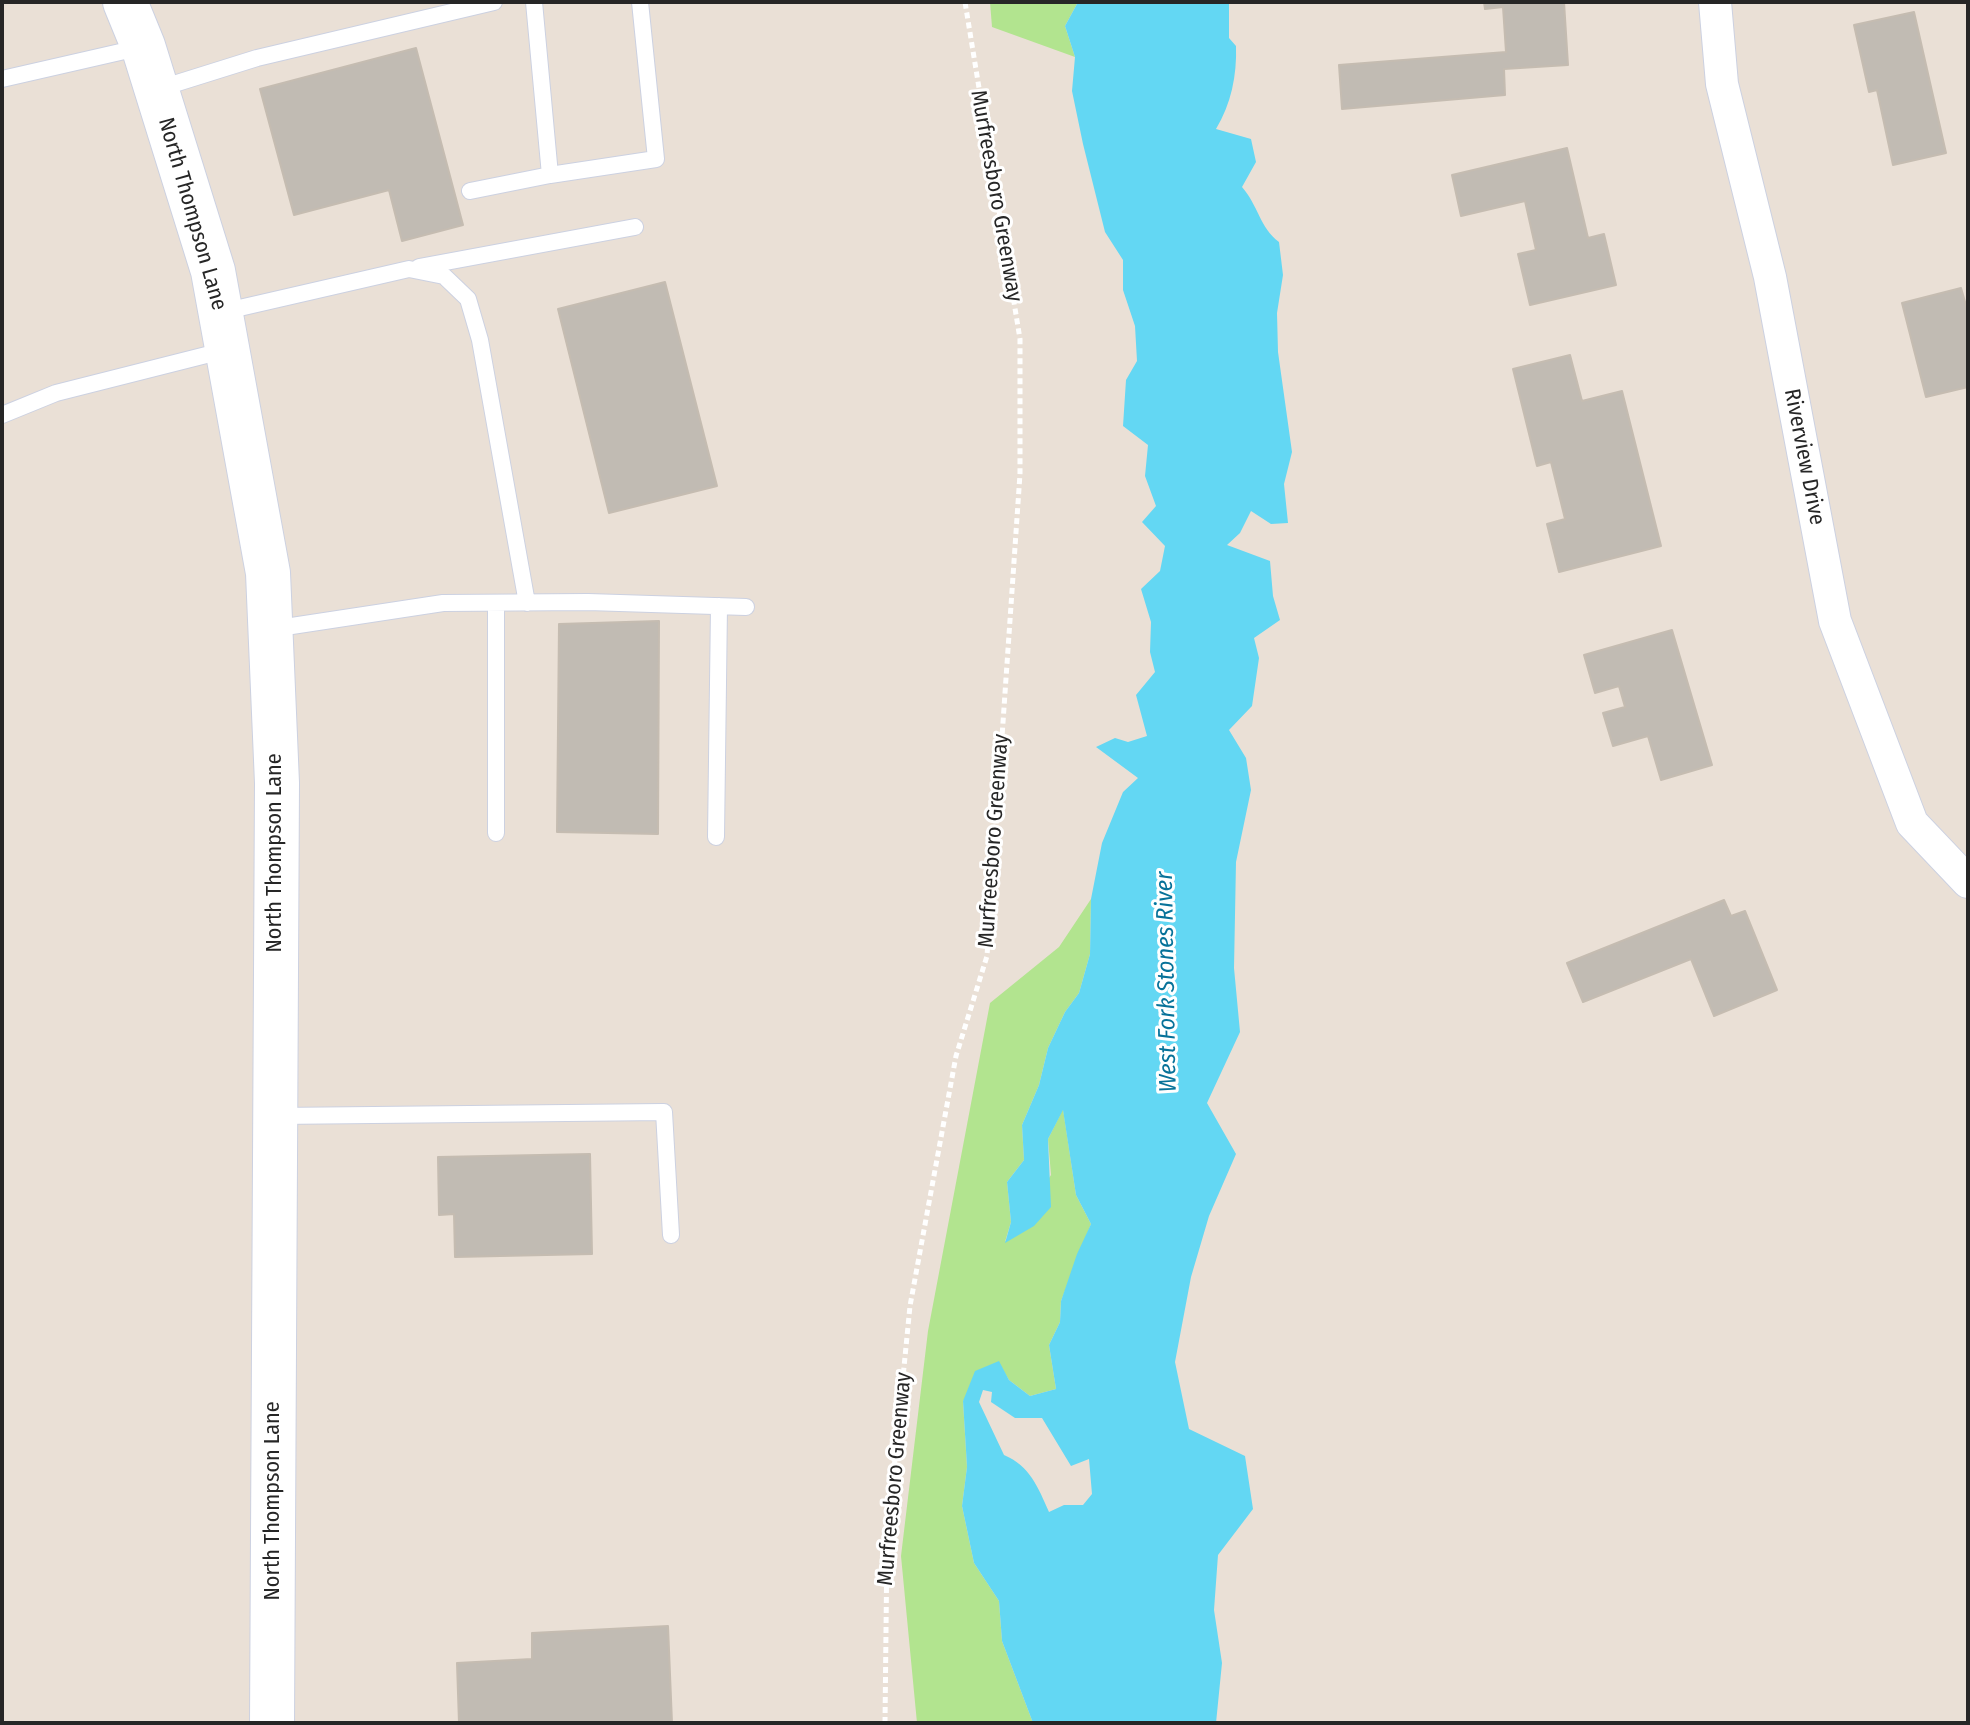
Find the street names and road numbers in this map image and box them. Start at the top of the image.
street label: Murfreesboro Greenway [964,88,1028,304]
street label: North Thompson Lane [152,115,232,313]
street label: Riverview Drive [1778,387,1830,527]
street label: Murfreesboro Greenway [973,733,1015,949]
street label: North Thompson Lane [262,753,288,953]
street label: Murfreesboro Greenway [873,1371,917,1587]
street label: North Thompson Lane [260,1401,286,1601]

